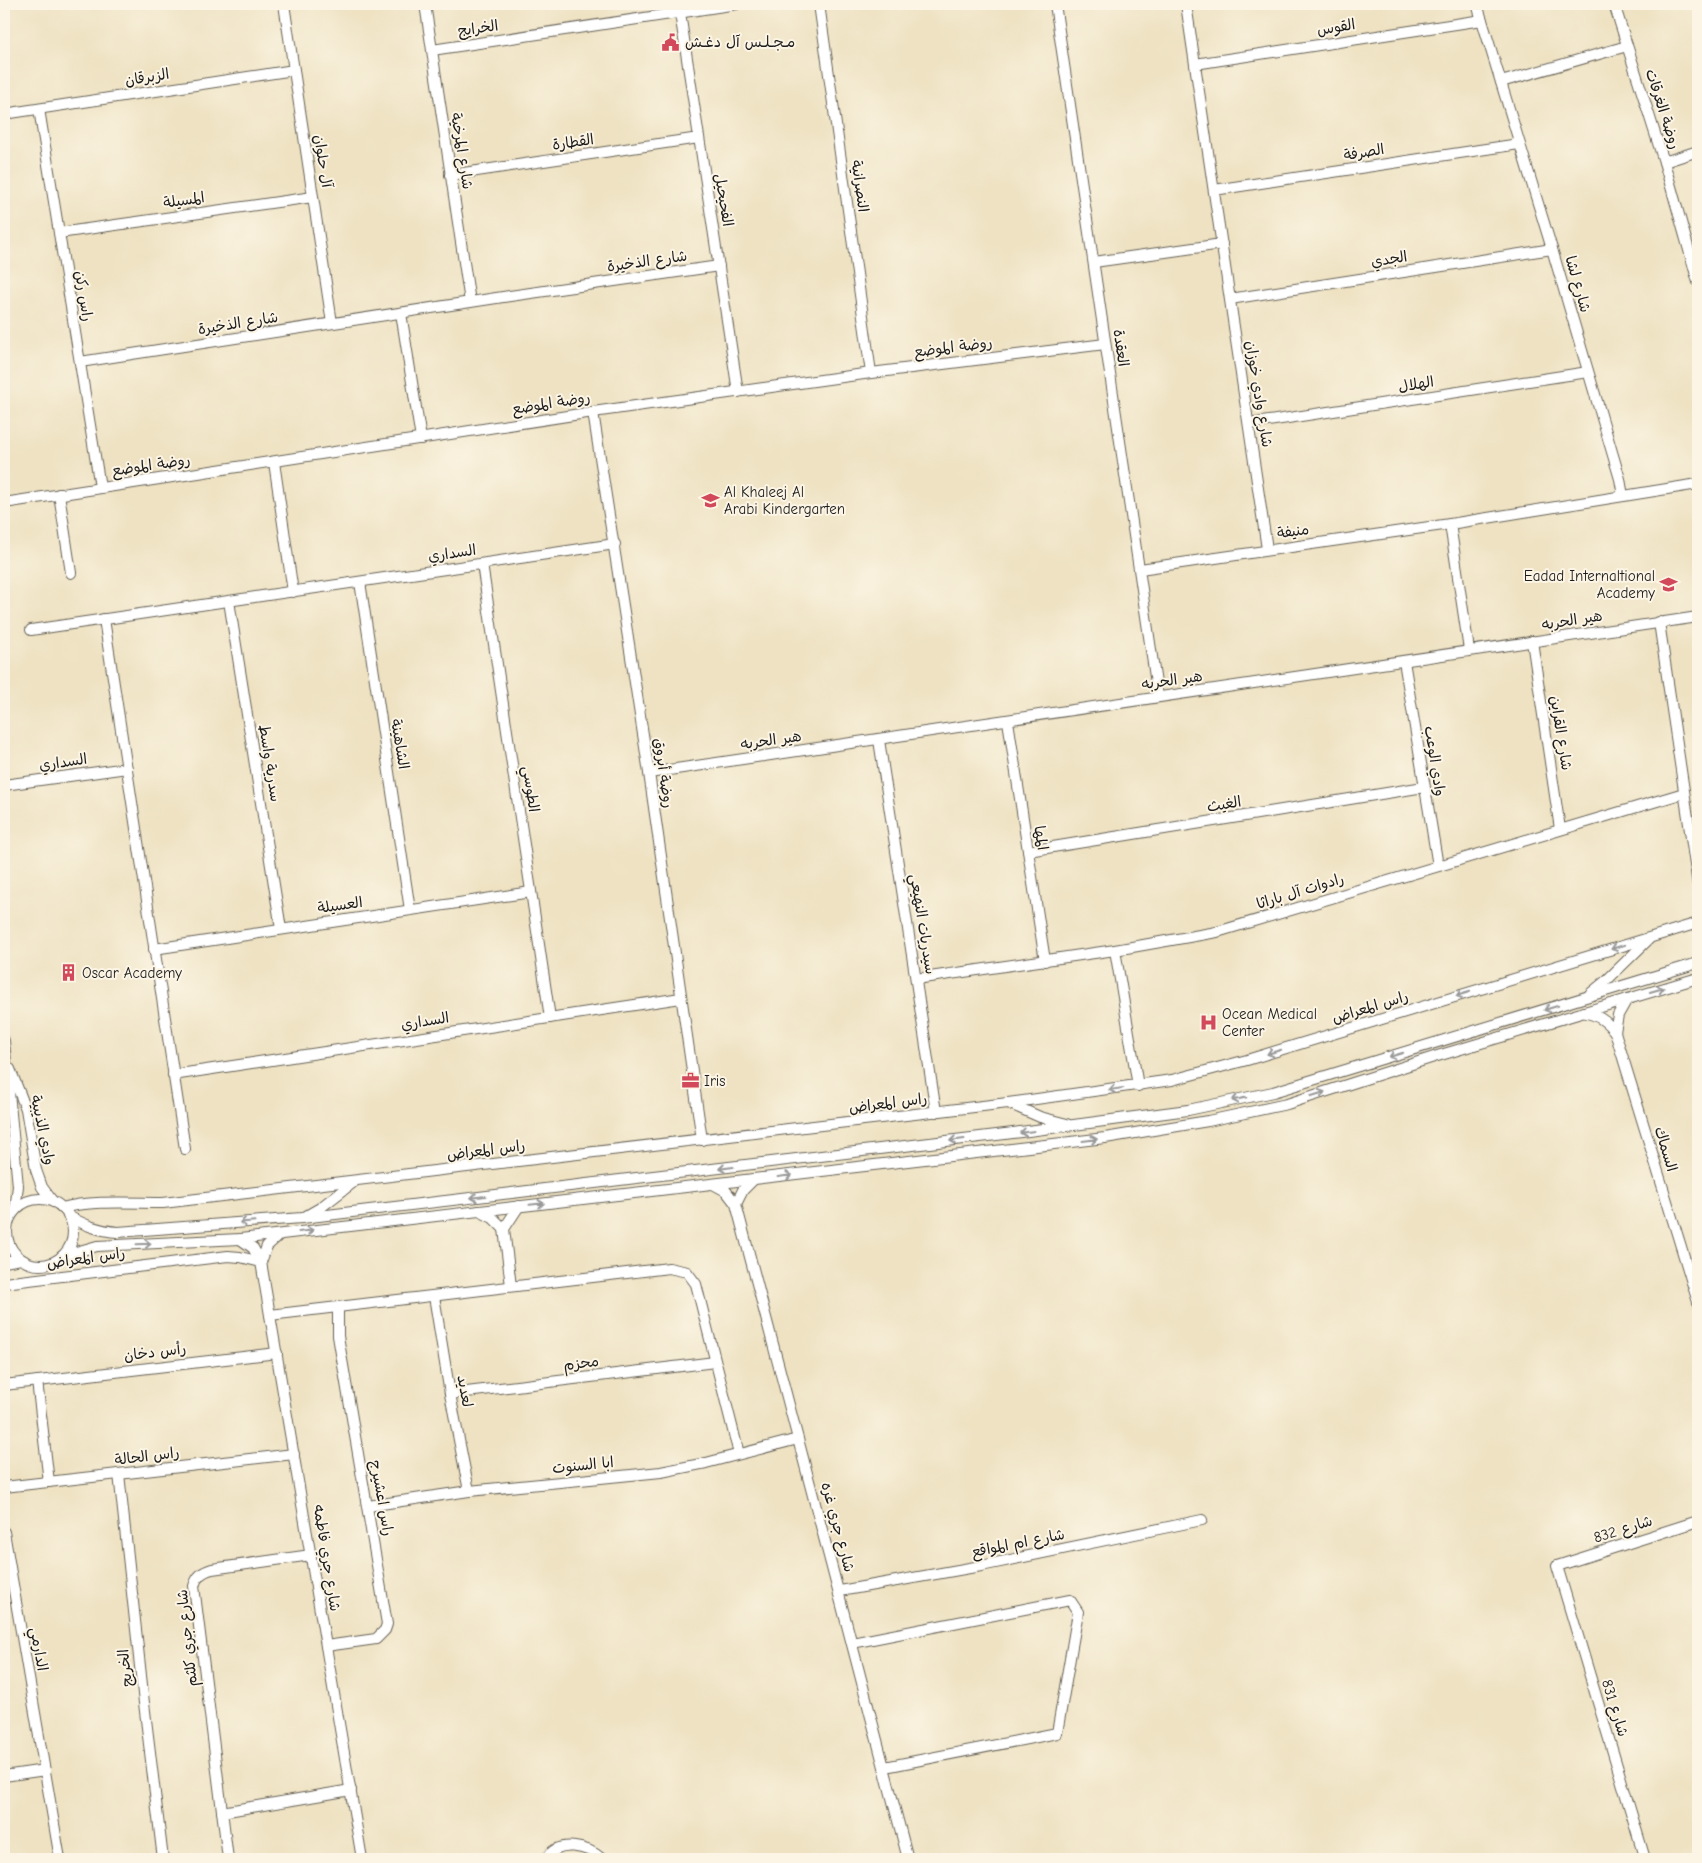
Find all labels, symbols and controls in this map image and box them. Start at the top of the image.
street label: القوس [1316,15,1356,39]
street label: الخرايج [457,16,499,41]
public building icon: مـجـلـس آل دغـش [661,32,681,52]
place label: مـجـلـس آل دغـش [685,33,795,51]
street label: الزبرقان [124,65,170,89]
street label: روضة الغرقات [1642,67,1684,151]
street label: شارع المرخية [446,111,477,191]
street label: القطارة [551,130,595,154]
street label: آل حلوان [310,133,336,190]
street label: الصرفة [1342,140,1386,164]
street label: النصرانية [847,159,873,213]
street label: الفحيحيل [711,172,737,228]
street label: المسيلة [162,188,206,212]
street label: شارع الذخيرة [606,246,688,277]
street label: الجدي [1369,247,1409,273]
street label: شارع لشا [1560,254,1595,315]
street label: راس ركن [71,269,97,323]
street label: شارع الذخيرة [197,308,279,339]
street label: العقدة [1109,328,1133,368]
street label: روضة الموضع [913,333,994,363]
street label: شارع وادي خوزان [1240,339,1276,449]
street label: الهلال [1397,372,1435,396]
street label: روضة الموضع [511,388,592,420]
street label: روضة الموضع [111,451,192,481]
place label: Al Khaleej Al Arabi Kindergarten [724,483,845,518]
school or university icon: Al Khaleej Al Arabi Kindergarten [700,491,720,511]
street label: منيفة [1276,520,1310,542]
street label: السداري [427,541,478,567]
place label: Eadad Internaltional Academy [1524,567,1655,602]
school or university icon: Eadad Internaltional Academy [1659,575,1679,595]
street label: هير الحربه [1540,606,1604,634]
street label: هير الحربه [1140,667,1204,693]
street label: شارع القراين [1545,694,1576,772]
street label: الشاهينة [387,717,413,771]
street label: سدرية واسط [254,723,285,803]
street label: وادي الوعب [1419,724,1449,798]
street label: هير الحربه [739,727,803,753]
street label: روضة أبروق [650,737,678,809]
street label: السداري [38,750,89,776]
street label: الطوسي [515,765,543,814]
street label: الغيث [1206,792,1242,816]
street label: المها [1030,824,1052,852]
street label: رادوات آل باراثا [1254,869,1346,913]
street label: سيدريات النهيعي [902,872,940,976]
street label: العسيلة [316,893,364,917]
one-way arrow [1610,942,1626,952]
building icon: Oscar Academy [58,963,78,983]
place label: Oscar Academy [82,964,182,982]
one-way arrow [1649,985,1665,995]
street label: راس المعراض [1330,987,1410,1027]
one-way arrow [1455,990,1471,1000]
one-way arrow [1544,1004,1560,1014]
place label: Ocean Medical Center [1222,1005,1317,1040]
street label: السداري [400,1008,451,1036]
hospital icon: Ocean Medical Center [1198,1013,1218,1033]
one-way arrow [1266,1047,1282,1057]
one-way arrow [1388,1050,1404,1060]
office icon: Iris [680,1071,700,1091]
place label: Iris [704,1072,725,1090]
one-way arrow [1108,1084,1124,1094]
street label: راس المعراض [848,1089,928,1117]
one-way arrow [1309,1089,1325,1098]
street label: وادي الذيبية [25,1093,59,1167]
one-way arrow [1232,1095,1248,1104]
street label: السماك [1651,1124,1681,1174]
one-way arrow [1019,1127,1035,1137]
one-way arrow [949,1135,965,1145]
one-way arrow [1082,1135,1098,1145]
street label: راس المعراض [446,1136,526,1164]
one-way arrow [718,1163,734,1173]
one-way arrow [777,1171,793,1181]
one-way arrow [470,1192,486,1202]
one-way arrow [529,1199,545,1209]
one-way arrow [239,1218,255,1227]
one-way arrow [298,1226,314,1236]
one-way arrow [136,1239,152,1248]
street label: راس المعراض [46,1244,126,1272]
street label: رأس دخان [123,1339,187,1365]
street label: محزم [562,1352,600,1376]
street label: لعديد [453,1374,477,1408]
street label: راس الحالة [114,1443,180,1469]
street label: ابا السنوت [551,1453,615,1478]
street label: راس اعشيرج [365,1459,398,1538]
street label: شارع جري غره [815,1480,859,1574]
street label: شارع جري فاطمه [308,1503,344,1613]
street label: شارع 832 [1591,1512,1655,1547]
street label: شارع ام المواقع [970,1525,1067,1563]
street label: شارع جري كلثم [173,1588,204,1687]
street label: الدارمي [22,1626,52,1673]
street label: الخريج [114,1648,137,1688]
street label: شارع 831 [1597,1677,1632,1739]

